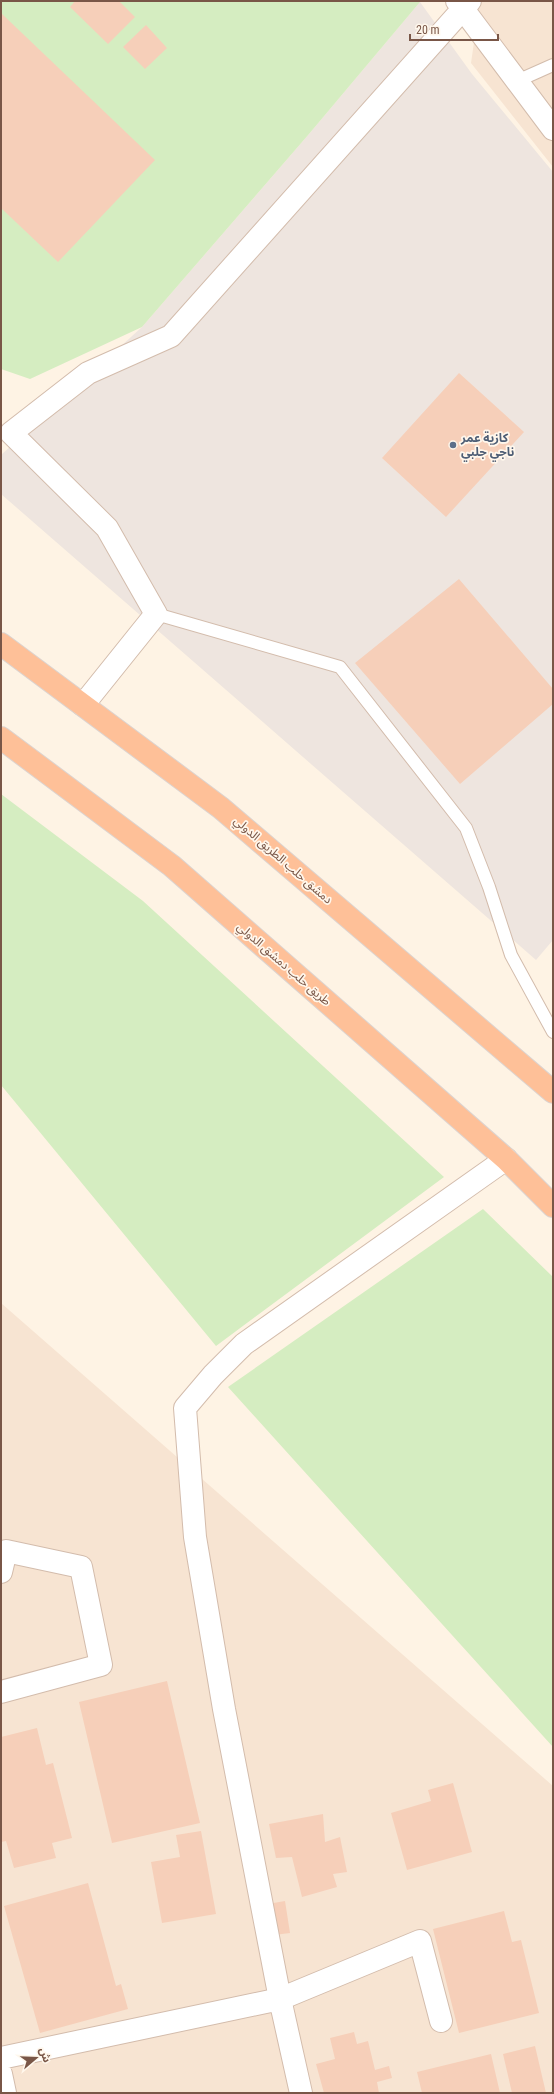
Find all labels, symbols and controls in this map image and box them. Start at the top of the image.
scale bar [410,16,498,42]
text: 20 m [416,23,440,37]
place label: كازية عمر ناجي جلبي [460,431,515,462]
marker: كازية عمر ناجي جلبي [448,440,458,450]
street label: دمشق حلب الطريق الدولي [229,813,335,909]
street label: طريق حلب دمشق الدولي [233,920,334,1011]
north arrow [16,2038,56,2078]
text: ش [36,2046,54,2064]

